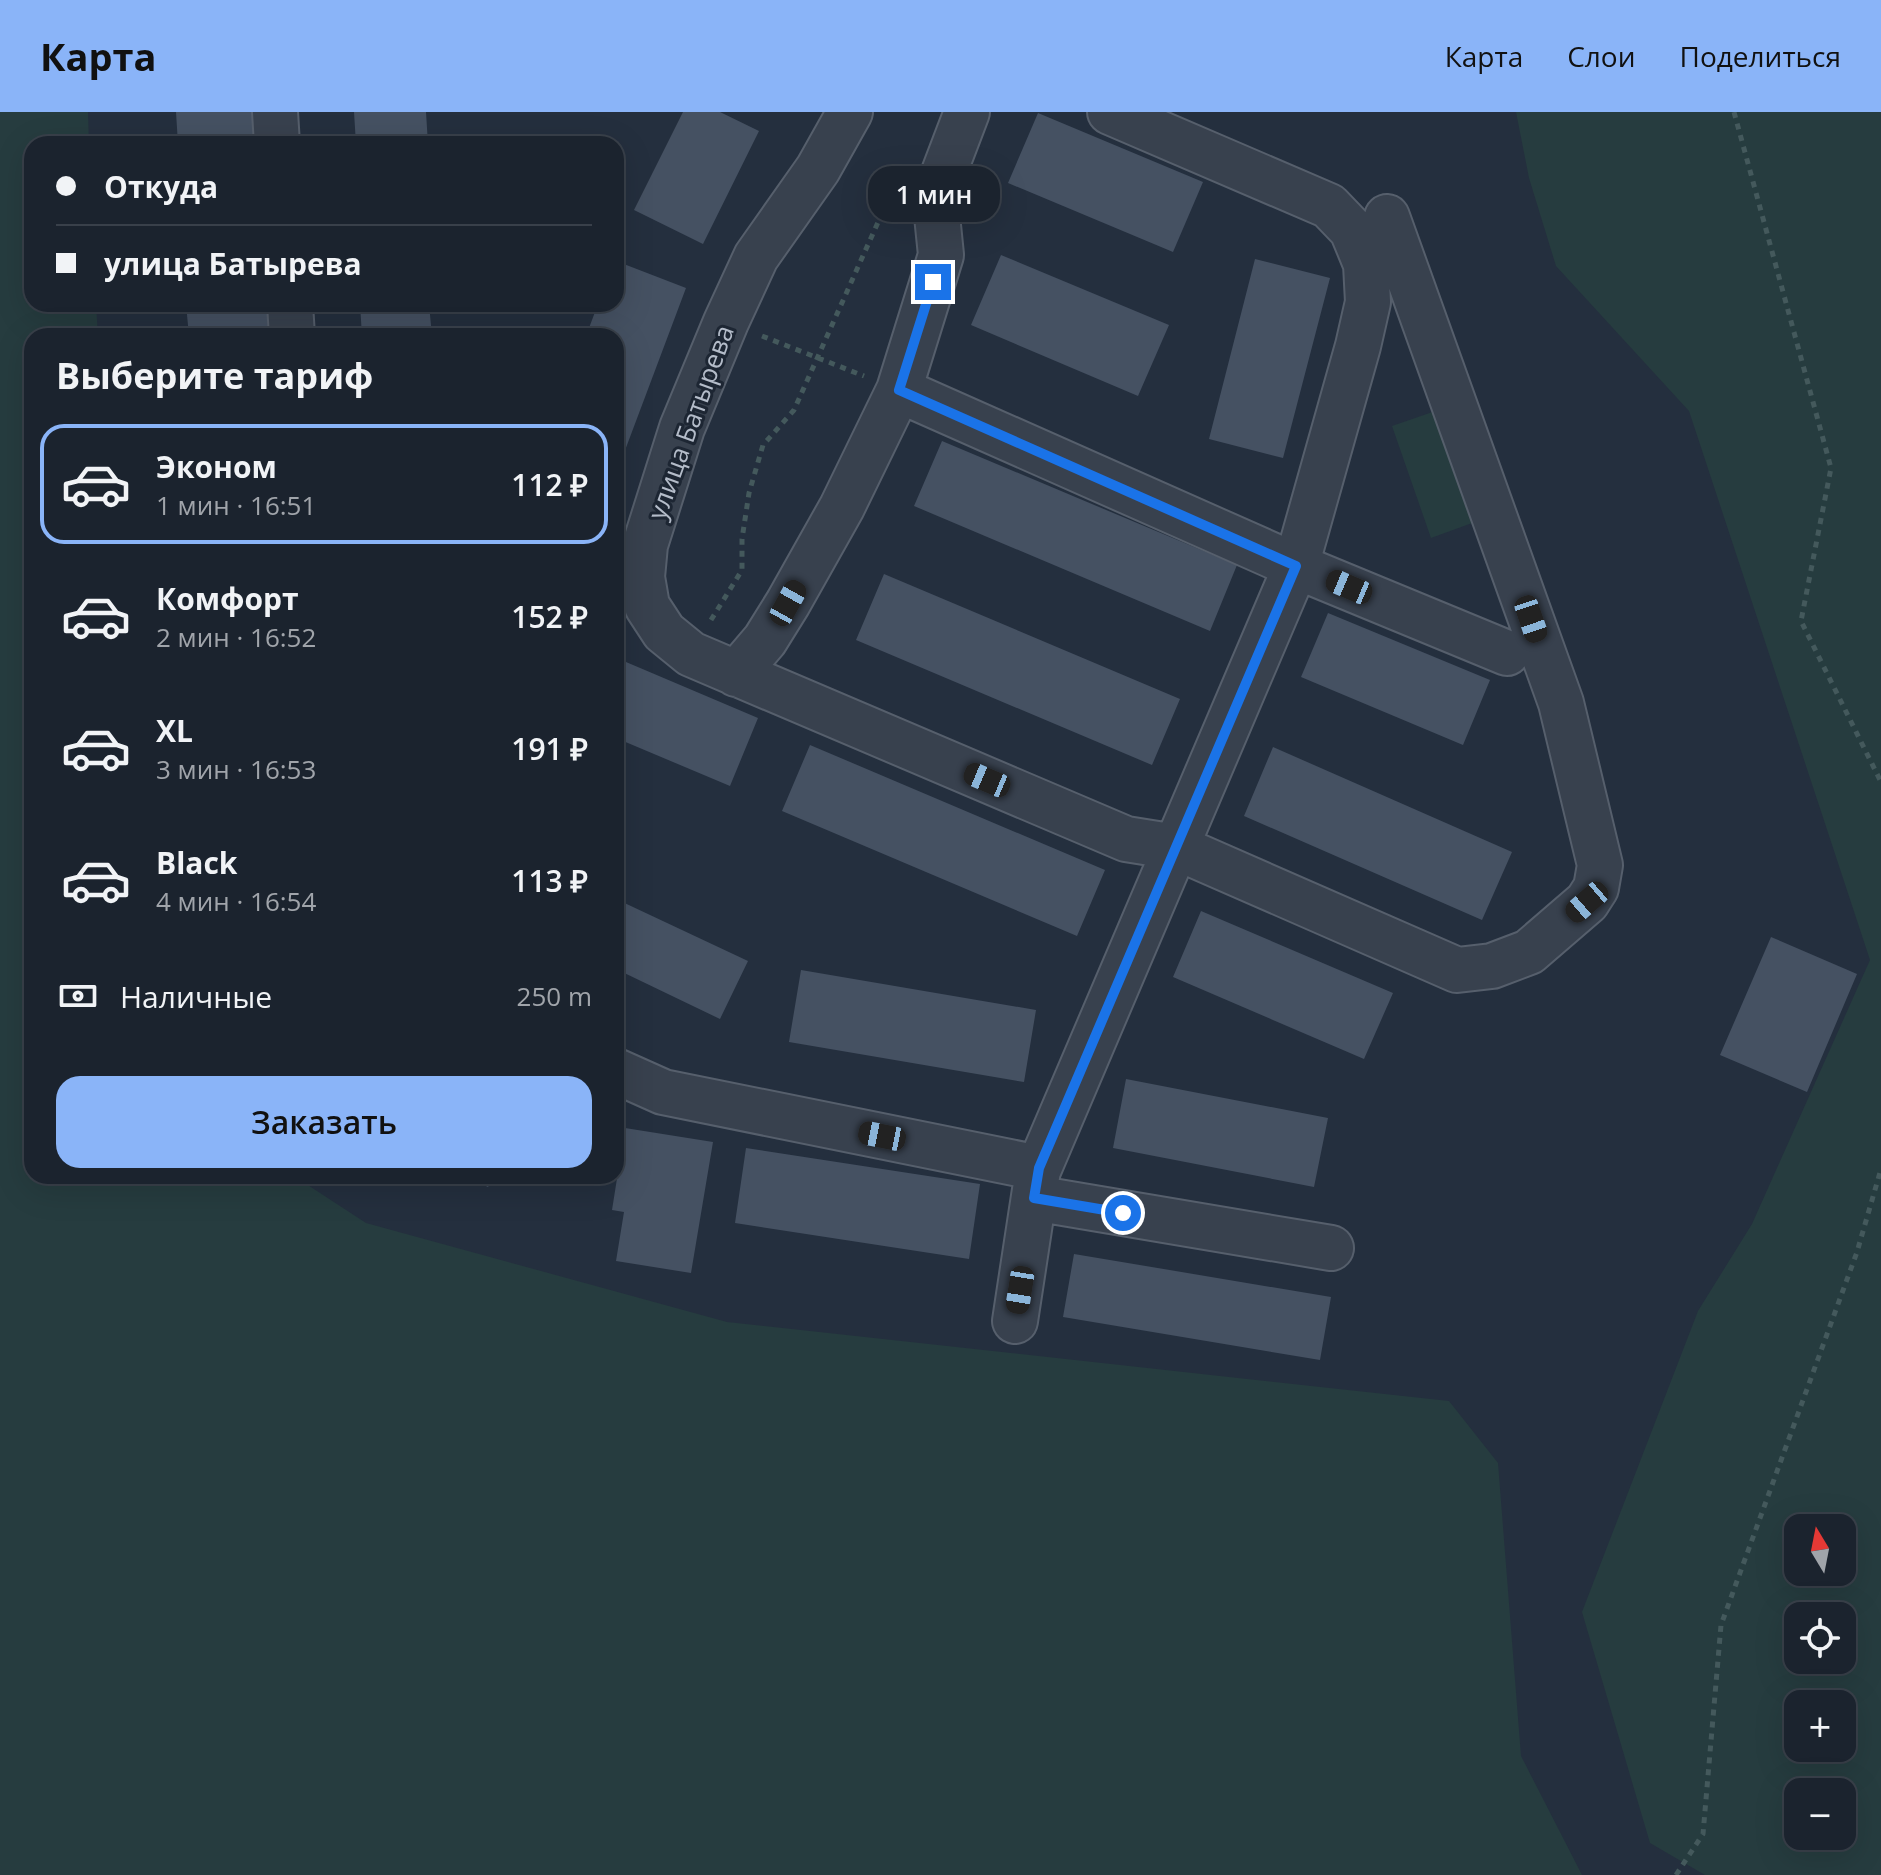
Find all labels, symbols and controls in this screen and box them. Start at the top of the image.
text: Карта [40,30,157,82]
text: Карта [1445,37,1523,75]
text: Слои [1567,37,1636,75]
text: Поделиться [1680,37,1841,75]
text: Откуда [104,166,218,207]
callout: 1 мин [867,166,999,222]
text: 1 мин [896,176,972,212]
text: улица Батырева [104,243,362,284]
route end [915,264,951,300]
street label: улица Батырева [638,320,742,524]
text: Выберите тариф [56,351,373,400]
text: Эконом [156,446,277,487]
icon: car [60,448,132,520]
text: 112 ₽ [511,464,588,505]
text: 1 мин · 16:51 [156,487,316,523]
car [1322,567,1376,607]
car [766,576,810,630]
text: Комфорт [156,578,299,619]
icon: car [60,580,132,652]
car [1512,592,1550,646]
text: 152 ₽ [511,596,588,637]
text: 2 мин · 16:52 [156,619,316,655]
text: XL [156,710,193,751]
icon: car [60,712,132,784]
text: 191 ₽ [511,728,588,769]
text: 3 мин · 16:53 [156,751,316,787]
car [960,760,1014,800]
text: Black [156,842,237,883]
icon: car [60,844,132,916]
text: 113 ₽ [511,860,588,901]
car [1561,877,1613,927]
text: 4 мин · 16:54 [156,883,316,919]
icon: cash [56,974,100,1018]
text: Наличные [120,976,272,1017]
text: 250 m [517,978,592,1014]
button: Заказать [56,1076,592,1168]
car [856,1120,908,1152]
route start [1105,1195,1141,1231]
car [1004,1264,1036,1316]
north arrow [1784,1514,1856,1586]
map controls [1784,1514,1856,1850]
button: locate [1784,1602,1856,1674]
button: + [1784,1690,1856,1762]
button: − [1784,1778,1856,1850]

